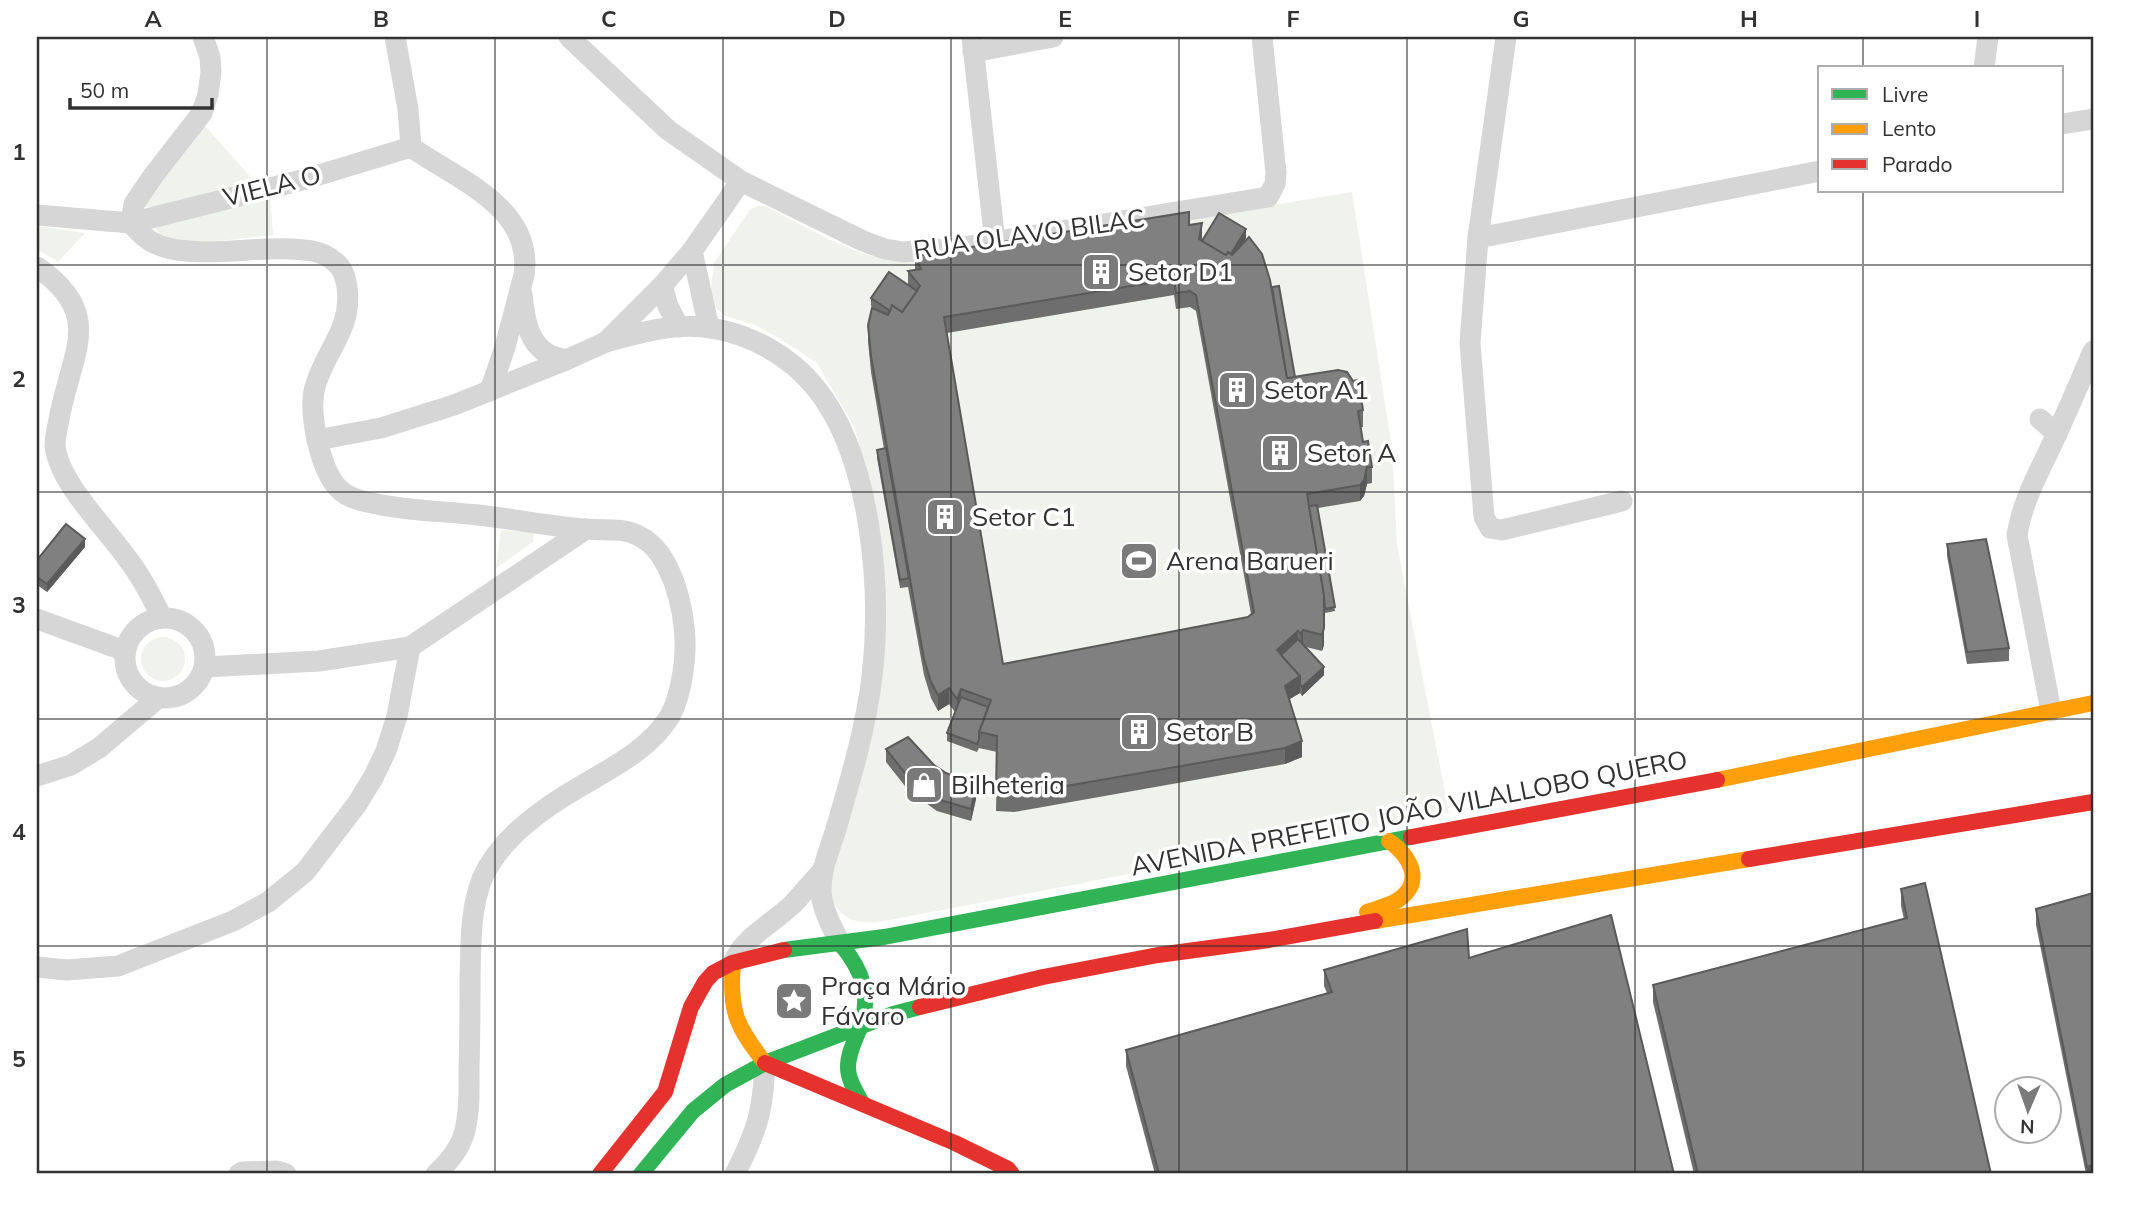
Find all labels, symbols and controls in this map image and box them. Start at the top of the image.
text: A [144,4,162,33]
text: B [373,4,389,33]
text: C [601,4,617,33]
text: D [828,4,846,33]
text: E [1058,4,1072,33]
text: F [1286,4,1300,33]
text: G [1512,4,1530,33]
text: H [1740,4,1758,33]
text: I [1974,4,1980,33]
scale bar [70,66,212,110]
legend [1818,66,2064,192]
text: 50 m [80,77,129,103]
text: Livre [1882,81,1929,107]
text: Lento [1882,115,1936,141]
text: 1 [12,137,26,166]
text: Parado [1882,151,1952,177]
street label: VIELA O [219,157,324,214]
street label: RUA OLAVO BILAC [911,201,1147,266]
building icon: Setor D1 [1080,251,1122,293]
place label: Setor D1 [1128,255,1233,288]
text: 2 [12,364,26,393]
building icon: Setor A1 [1216,369,1258,411]
place label: Setor A1 [1264,373,1369,406]
building icon: Setor A [1259,432,1301,474]
place label: Setor A [1307,436,1396,469]
building icon: Setor C1 [924,496,966,538]
place label: Setor C1 [972,500,1076,533]
sports icon: Arena Barueri [1118,540,1160,582]
place label: Arena Barueri [1166,544,1334,577]
text: 3 [12,590,26,619]
building icon: Setor B [1118,711,1160,753]
place label: Setor B [1166,715,1254,748]
street label: AVENIDA PREFEITO JOÃO VILALLOBO QUERO [1128,742,1690,883]
shop icon: Bilheteria [903,764,945,806]
place label: Bilheteria [951,768,1065,801]
text: 4 [12,817,26,846]
place label: Praça Mário Fávaro [821,969,966,1032]
place icon: Praça Mário Fávaro [773,980,815,1022]
text: 5 [12,1044,26,1073]
north arrow [1994,1074,2064,1144]
text: N [2020,1115,2035,1139]

